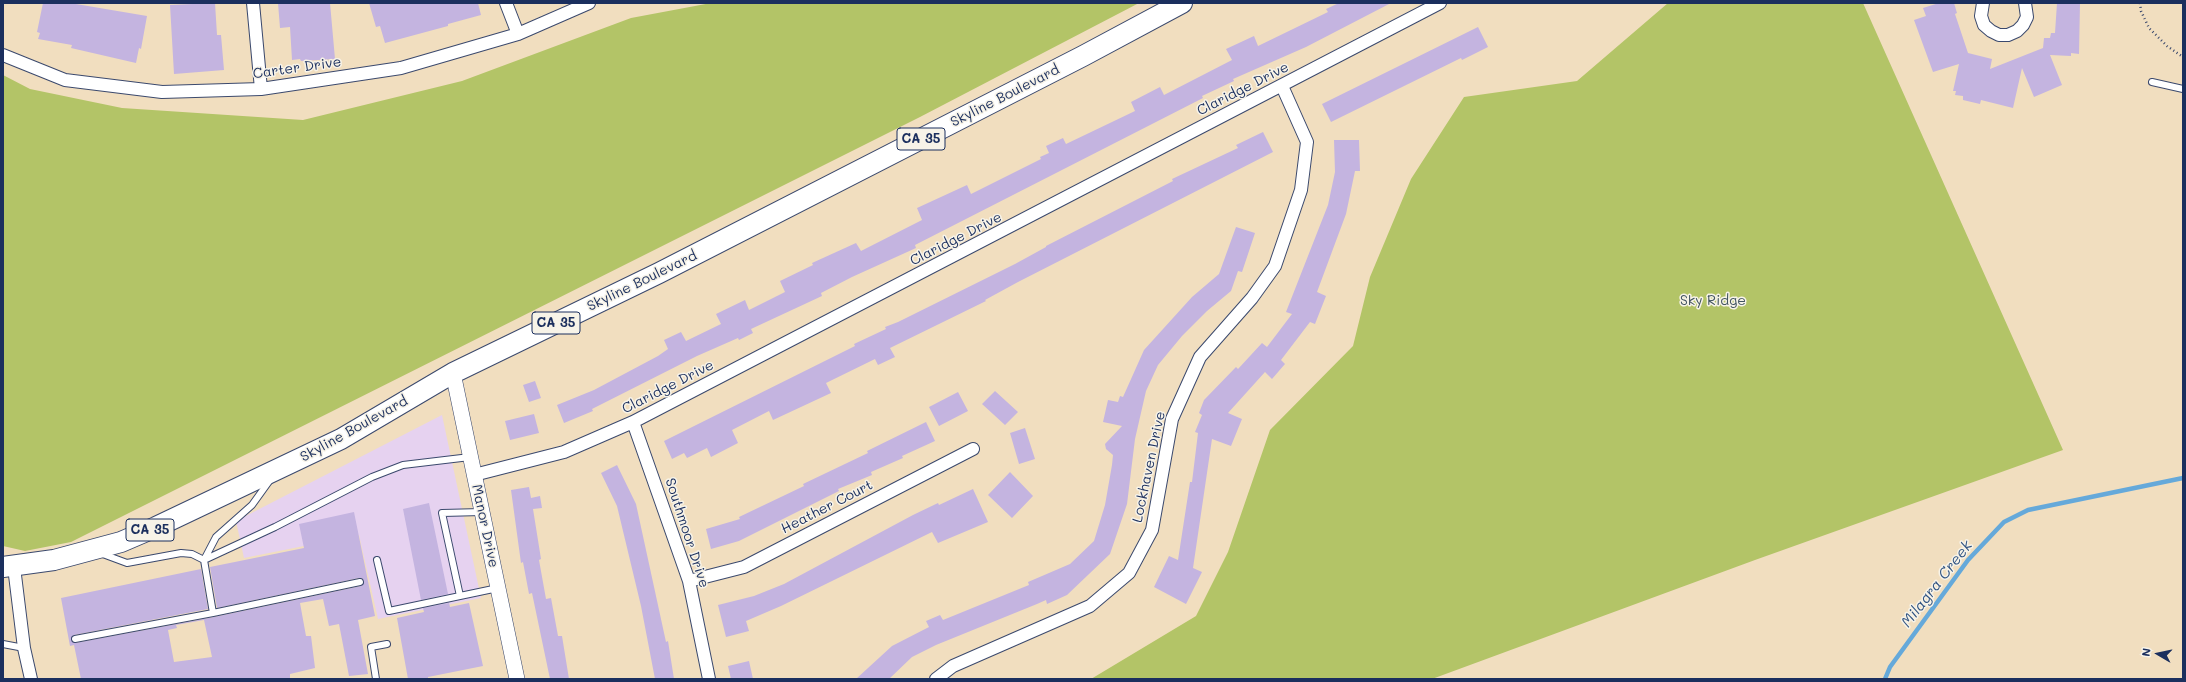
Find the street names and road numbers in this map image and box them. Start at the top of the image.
street label: Carter Drive [252,53,342,83]
street label: Claridge Drive [1194,59,1292,119]
street label: Skyline Boulevard [948,61,1062,131]
road number: CA 35 [897,128,945,150]
street label: Claridge Drive [907,209,1005,269]
street label: Skyline Boulevard [584,247,700,315]
road number: CA 35 [532,312,580,334]
street label: Claridge Drive [619,357,717,417]
street label: Skyline Boulevard [297,393,411,465]
street label: Lockhaven Drive [1129,410,1169,524]
street label: Southmoor Drive [661,476,713,590]
street label: Heather Court [778,477,876,537]
street label: Manor Drive [468,483,502,569]
road number: CA 35 [126,519,174,541]

